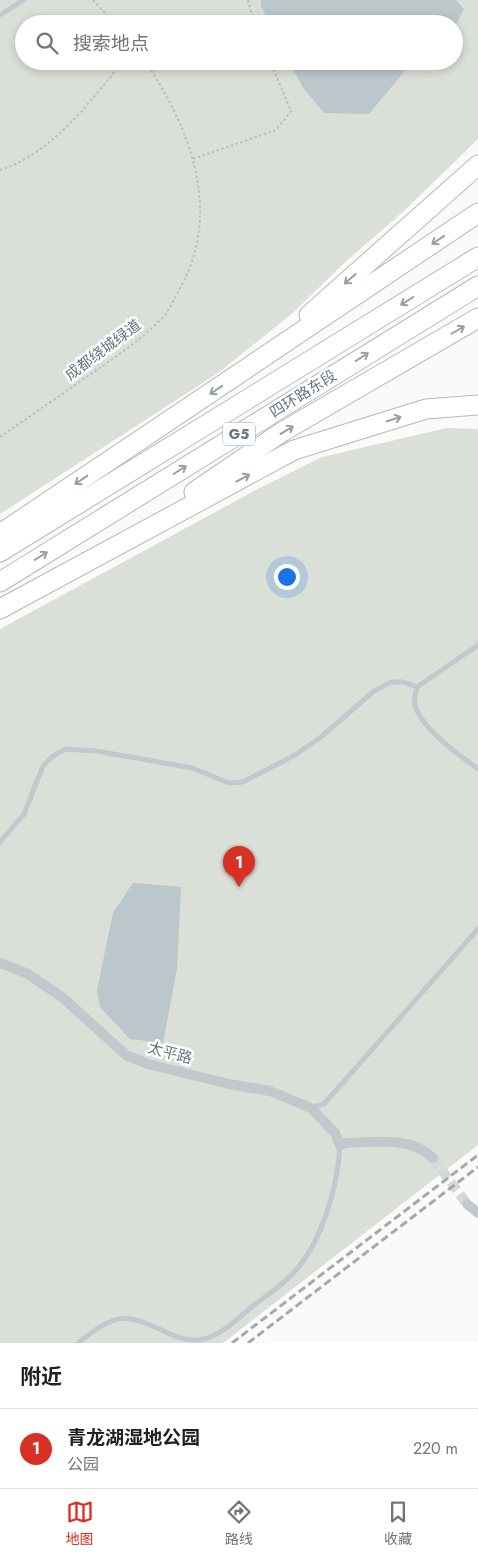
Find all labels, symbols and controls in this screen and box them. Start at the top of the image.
search box [15,15,463,70]
icon: search [33,29,61,57]
text: 搜索地点 [73,30,149,57]
one-way arrow [431,235,445,245]
one-way arrow [344,273,357,284]
one-way arrow [400,296,414,306]
street label: 成都绕城绿道 [60,314,146,386]
one-way arrow [450,324,464,334]
one-way arrow [355,352,369,362]
street label: 四环路东段 [265,365,341,423]
one-way arrow [209,385,223,395]
one-way arrow [385,413,401,423]
road number: G5 [223,422,255,446]
one-way arrow [280,424,294,434]
one-way arrow [172,465,186,475]
one-way arrow [235,473,250,482]
one-way arrow [74,475,88,485]
one-way arrow [34,551,48,561]
your location [274,564,300,590]
pin: 1 [223,846,255,887]
street label: 太平路 [145,1037,195,1069]
text: 附近 [20,1362,62,1392]
text: 青龙湖湿地公园 [67,1424,200,1451]
text: 1 [32,1437,40,1460]
text: 220 m [413,1437,458,1460]
text: 公园 [67,1453,99,1476]
tab: 地图 [66,1498,94,1549]
tab: 路线 [225,1498,253,1549]
tab: 收藏 [384,1498,412,1549]

